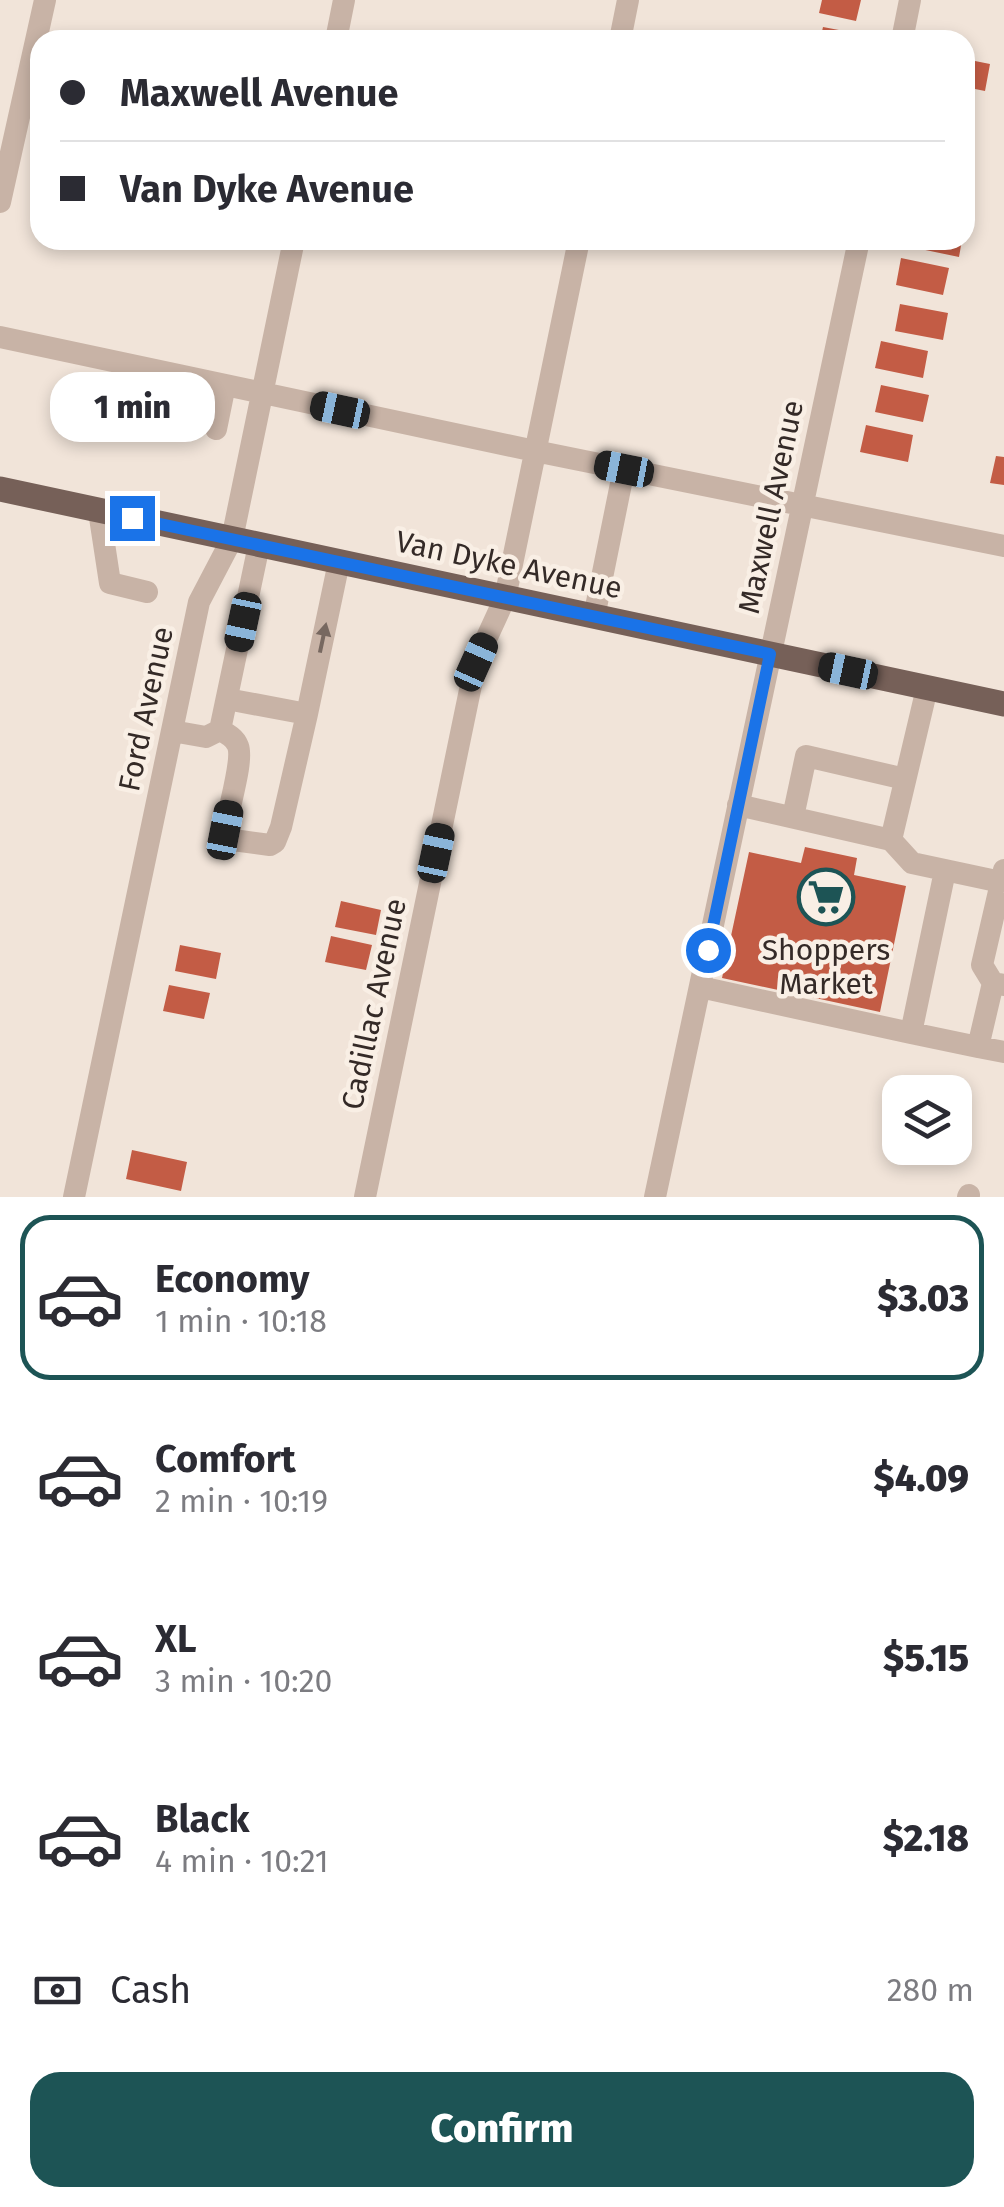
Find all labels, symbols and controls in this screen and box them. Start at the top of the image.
text: Maxwell Avenue [120,70,398,116]
text: Van Dyke Avenue [120,166,414,212]
callout: 1 min [49,373,214,443]
text: 1 min [94,388,171,426]
car [308,389,372,431]
street label: Maxwell Avenue [731,397,811,617]
car [592,449,656,489]
route end [110,496,155,541]
street label: Van Dyke Avenue [393,523,625,607]
car [222,590,264,654]
one-way arrow [315,622,331,653]
street label: Ford Avenue [111,623,181,795]
car [450,628,502,696]
car [816,650,880,692]
car [205,798,245,862]
car [415,821,457,885]
supermarket icon: Shoppers Market [796,867,856,927]
street label: Cadillac Avenue [334,895,414,1113]
route start [686,928,731,973]
place label: Shoppers Market [762,932,890,1002]
map controls [882,1075,972,1165]
button: layers [882,1075,972,1165]
icon: car [35,1253,125,1343]
text: Economy [155,1256,310,1302]
text: $3.03 [877,1275,969,1321]
text: 1 min · 10:18 [155,1302,327,1340]
icon: car [35,1433,125,1523]
text: Comfort [155,1436,296,1482]
text: $4.09 [874,1455,969,1501]
text: 2 min · 10:19 [155,1482,328,1520]
icon: car [35,1613,125,1703]
text: XL [155,1616,197,1662]
text: $5.15 [883,1635,969,1681]
text: 3 min · 10:20 [155,1662,332,1700]
icon: car [35,1793,125,1883]
text: Black [155,1796,250,1842]
text: $2.18 [883,1815,969,1861]
text: 4 min · 10:21 [155,1842,329,1880]
icon: cash [30,1963,85,2018]
text: Cash [110,1967,191,2013]
text: 280 m [887,1971,974,2009]
button: Confirm [30,2072,974,2187]

